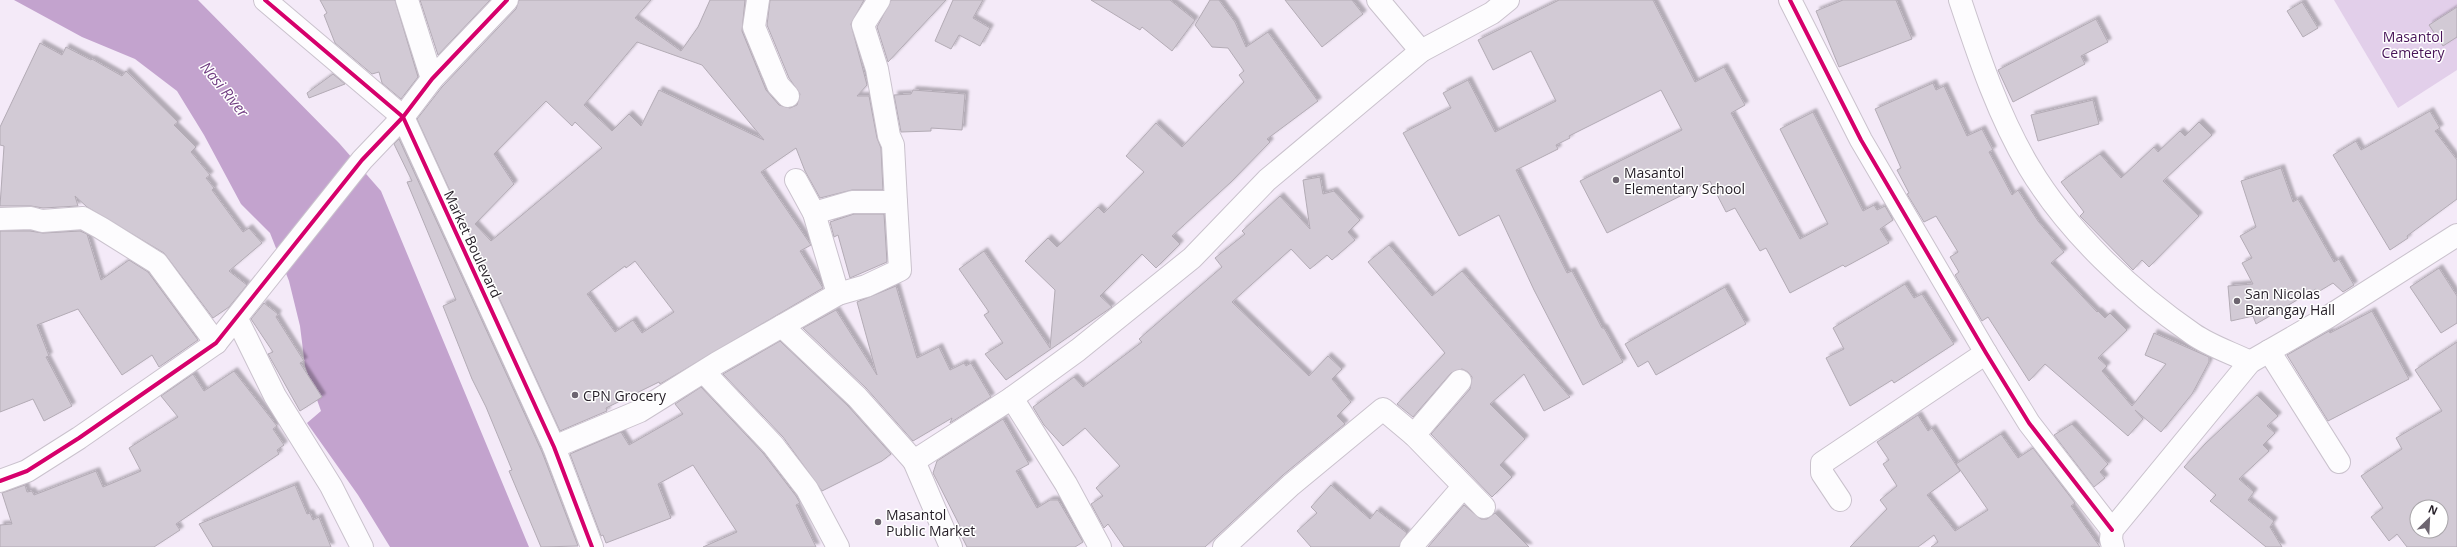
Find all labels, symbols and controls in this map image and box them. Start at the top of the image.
park label: Masantol Cemetery [2381,27,2446,62]
water label: Nasi River [197,57,254,122]
place label: Masantol Elementary School [1624,163,1745,198]
marker: Masantol Elementary School [1611,175,1621,185]
street label: Market Boulevard [440,187,506,301]
place label: San Nicolas Barangay Hall [2245,284,2335,319]
marker: San Nicolas Barangay Hall [2232,296,2242,306]
place label: CPN Grocery [583,386,667,405]
marker: CPN Grocery [570,390,580,400]
north arrow [2409,499,2449,539]
text: N [2426,501,2440,518]
place label: Masantol Public Market [886,505,975,540]
marker: Masantol Public Market [873,517,883,527]

